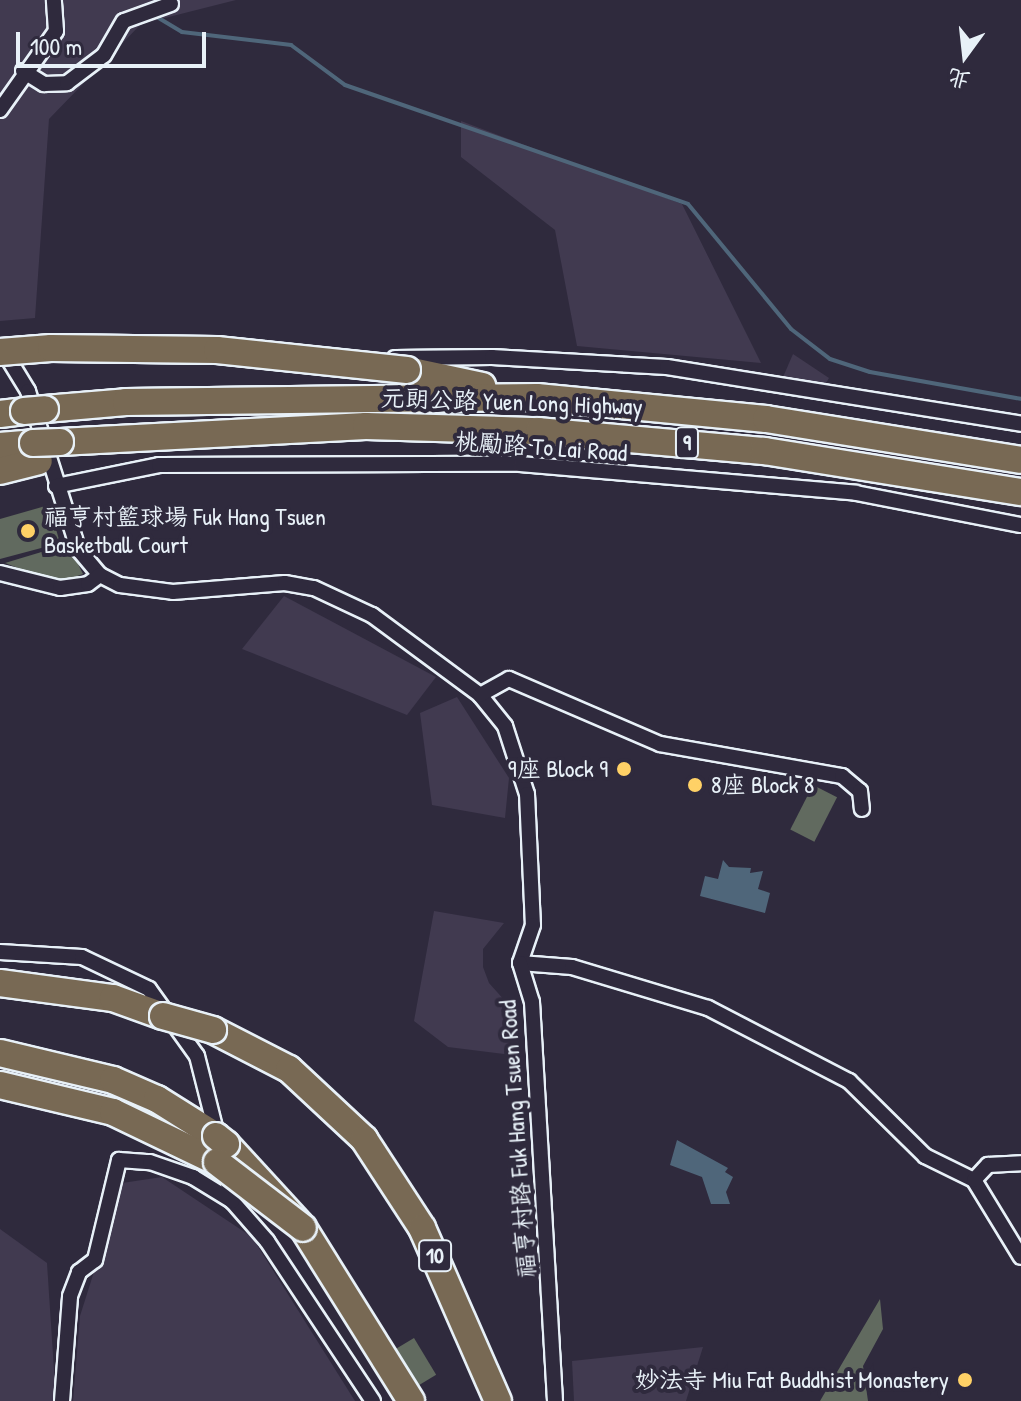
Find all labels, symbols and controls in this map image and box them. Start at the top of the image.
scale bar [20,16,210,66]
north arrow [925,16,1005,96]
text: 100 m [30,30,82,62]
text: 北 [944,62,973,97]
street label: 元朗公路 Yuen Long Highway [381,383,643,421]
road number: 9 [673,425,701,461]
street label: 桃勵路 To Lai Road [454,427,628,467]
place label: 福亨村籃球場 Fuk Hang Tsuen Basketball Court [44,503,326,559]
marker: 福亨村籃球場 Fuk Hang Tsuen Basketball Court [19,522,37,540]
place label: 9座 Block 9 [508,755,608,783]
marker: 9座 Block 9 [615,760,633,778]
place label: 8座 Block 8 [711,771,814,799]
marker: 8座 Block 8 [686,776,704,794]
street label: 福亨村路 Fuk Hang Tsuen Road [493,999,541,1279]
road number: 10 [417,1238,453,1274]
place label: 妙法寺 Miu Fat Buddhist Monastery [635,1366,949,1394]
marker: 妙法寺 Miu Fat Buddhist Monastery [956,1371,974,1389]

